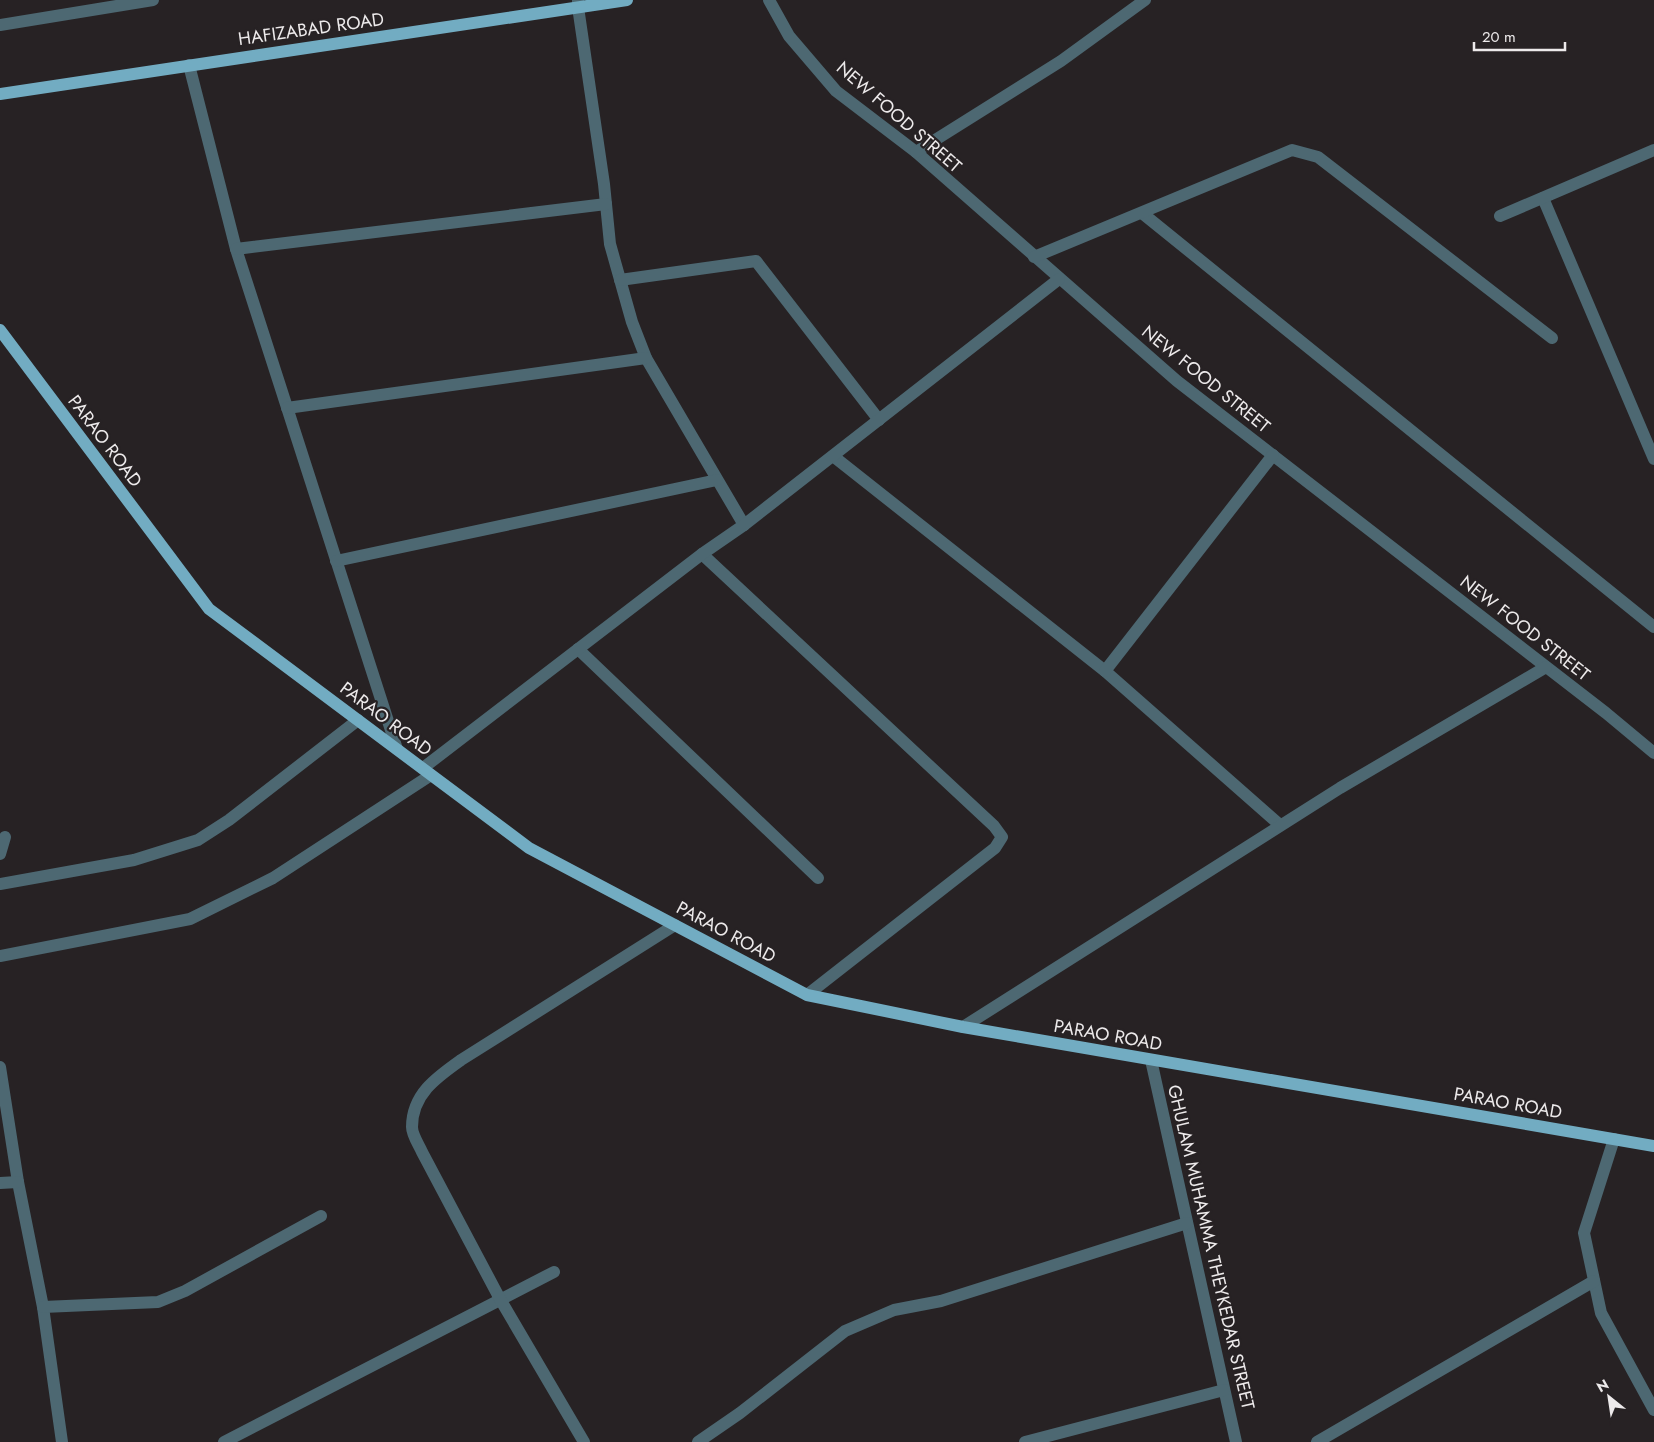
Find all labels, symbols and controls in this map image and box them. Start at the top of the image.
street label: HAFIZABAD ROAD [236,6,386,52]
scale bar [1474,20,1565,52]
text: 20 m [1482,26,1516,48]
street label: NEW FOOD STREET [831,55,968,179]
street label: NEW FOOD STREET [1136,319,1276,439]
street label: PARAO ROAD [62,389,148,493]
street label: NEW FOOD STREET [1454,569,1596,687]
street label: PARAO ROAD [334,676,438,762]
street label: PARAO ROAD [672,895,780,969]
street label: PARAO ROAD [1052,1013,1164,1057]
street label: PARAO ROAD [1452,1081,1564,1125]
street label: GHULAM MUHAMMA THEYKEDAR STREET [1161,1082,1261,1413]
north arrow [1584,1372,1634,1422]
text: N [1593,1374,1612,1397]

